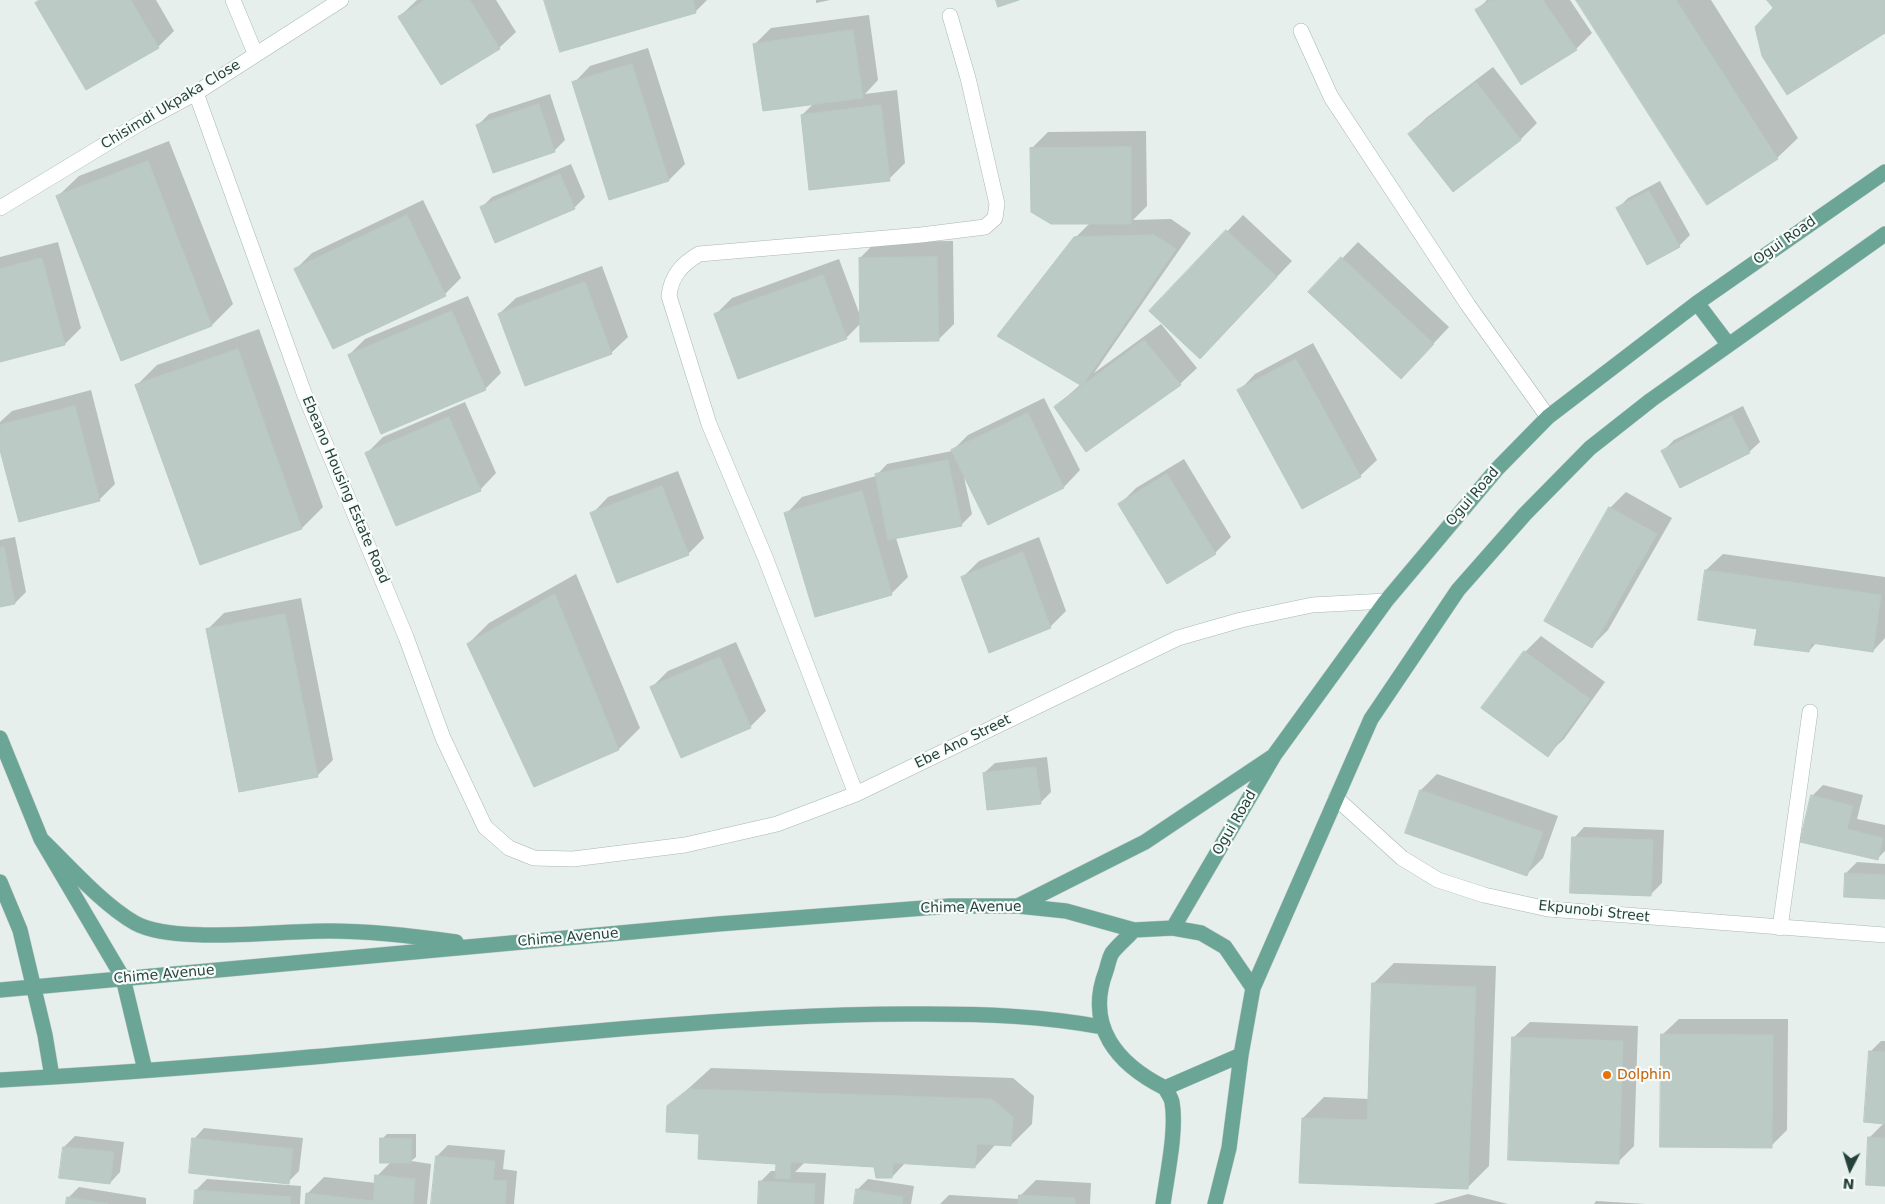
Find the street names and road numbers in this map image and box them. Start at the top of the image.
street label: Chisimdi Ukpaka Close [98,57,244,153]
street label: Ogui Road [1751,213,1819,269]
street label: Ebeano Housing Estate Road [298,394,392,586]
street label: Ogui Road [1443,464,1503,530]
street label: Ebe Ano Street [912,711,1014,773]
street label: Ogui Road [1210,788,1260,858]
street label: Ekpunobi Street [1537,898,1651,926]
street label: Chime Avenue [920,899,1022,917]
street label: Chime Avenue [517,925,619,951]
street label: Chime Avenue [113,962,215,988]

